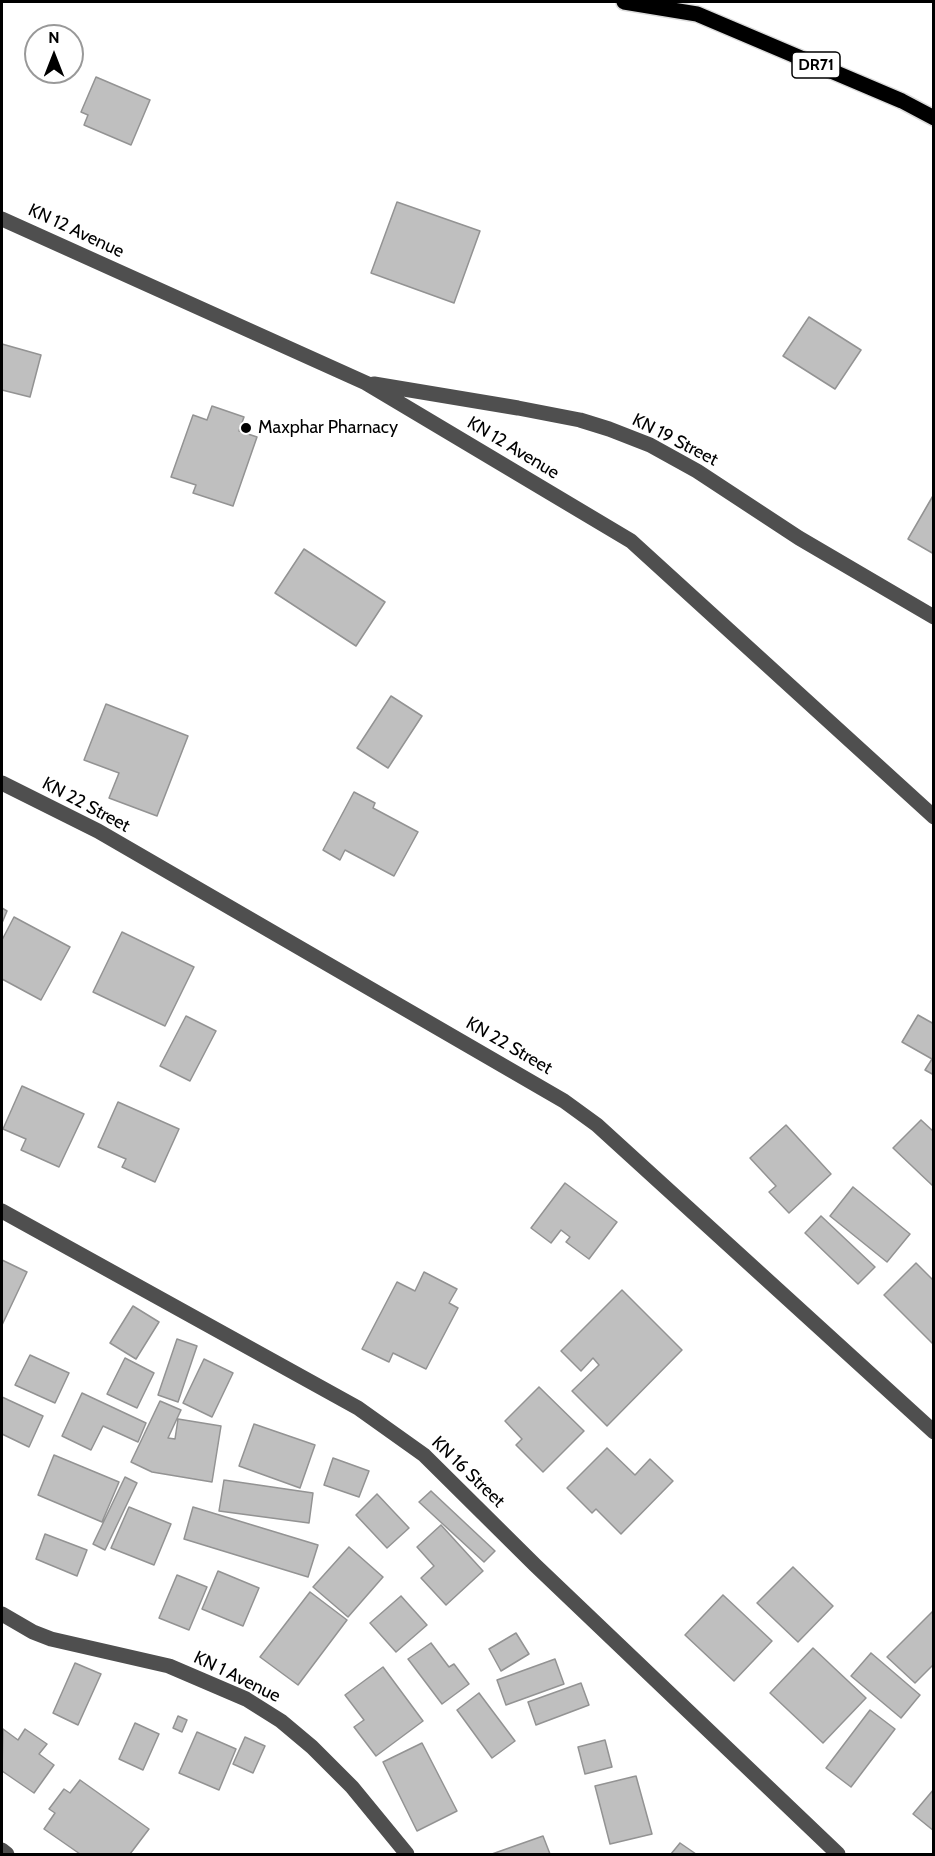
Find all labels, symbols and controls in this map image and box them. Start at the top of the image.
north arrow [24,24,84,84]
text: N [48,28,60,47]
road number: DR71 [792,52,840,78]
street label: KN 12 Avenue [25,199,127,263]
street label: KN 19 Street [629,409,721,471]
street label: KN 12 Avenue [463,412,563,484]
place label: Maxphar Pharnacy [258,417,398,439]
marker: Maxphar Pharnacy [239,421,253,435]
street label: KN 22 Street [39,773,133,837]
street label: KN 22 Street [462,1013,556,1079]
street label: KN 16 Street [427,1432,509,1512]
street label: KN 1 Avenue [190,1647,284,1707]

